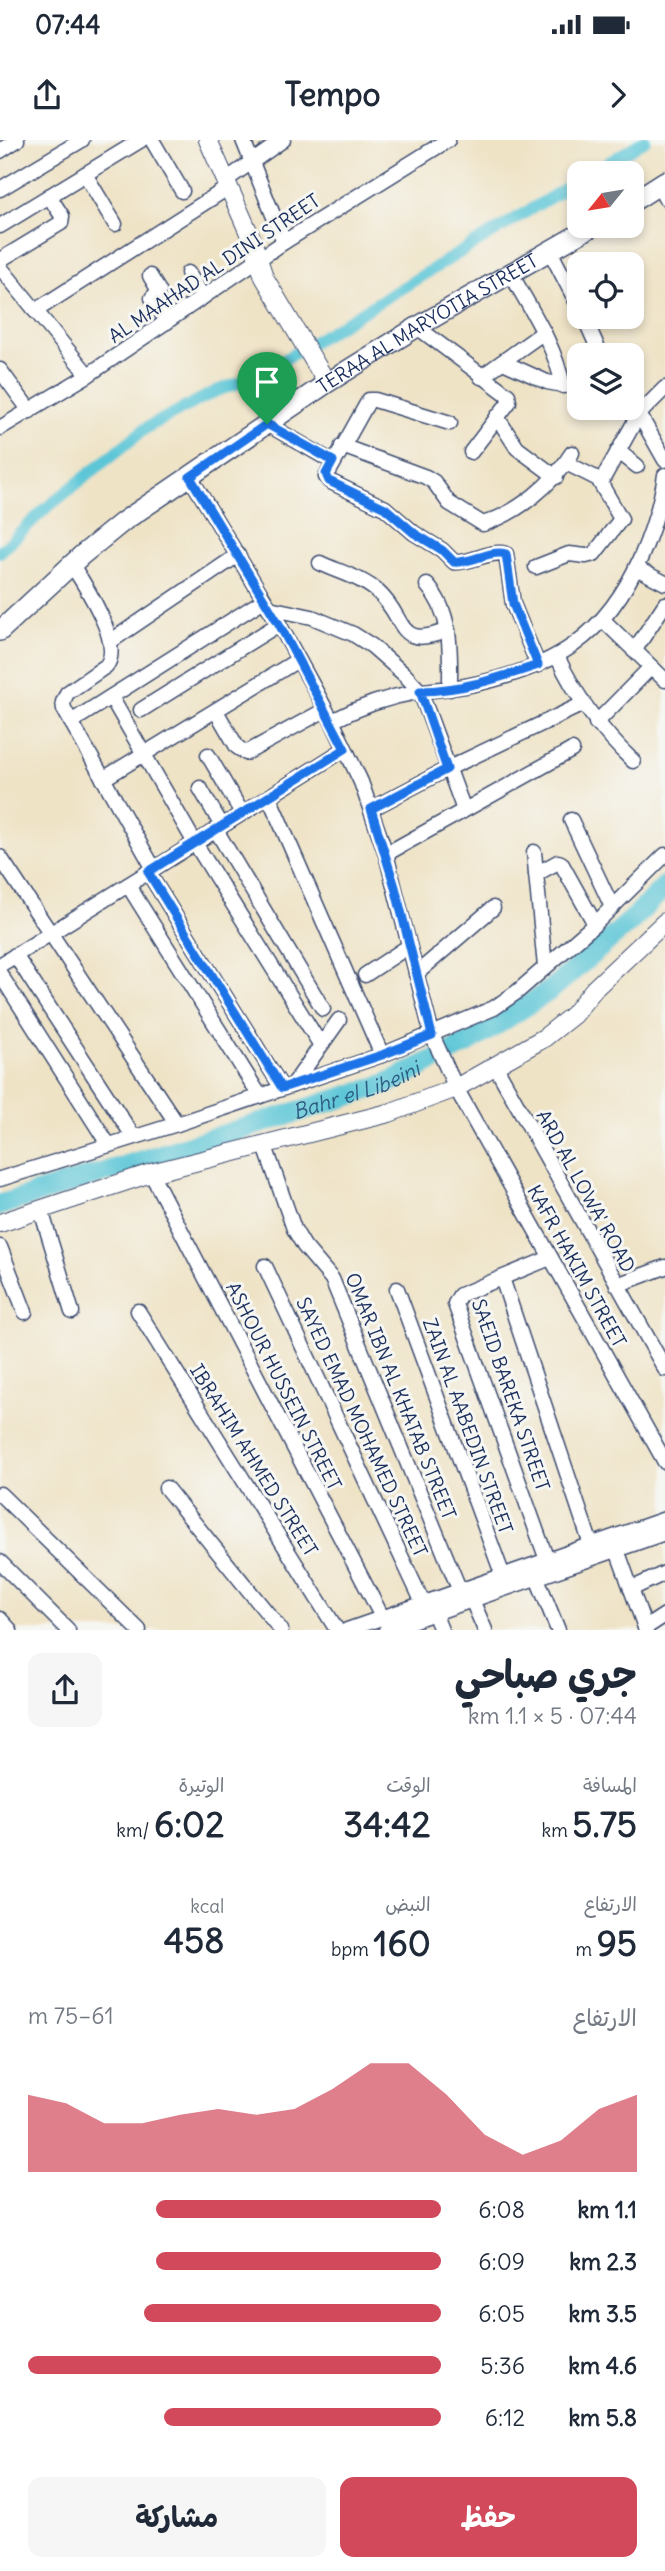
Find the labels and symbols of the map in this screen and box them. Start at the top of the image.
north arrow [567,161,644,238]
street label: AL MAAHAD AL DINI STREET [104,188,324,348]
street label: TERAA AL MARYOTIA STREET [312,248,542,398]
pin [237,352,297,424]
water label: Bahr el Libeini [289,1054,426,1125]
street label: ARD AL LOWA' ROAD [531,1105,641,1277]
street label: KAFR HAKIM STREET [522,1181,632,1351]
street label: OMAR IBN AL KHATAB STREET [340,1269,462,1523]
street label: ASHOUR HUSSEIN STREET [221,1278,347,1494]
street label: SAYED EMAD MOHAMED STREET [291,1293,433,1561]
street label: SAEID BAREKA STREET [467,1296,555,1494]
street label: ZAIN AL AABEDIN STREET [418,1315,518,1537]
street label: IBRAHIM AHMED STREET [185,1359,323,1561]

